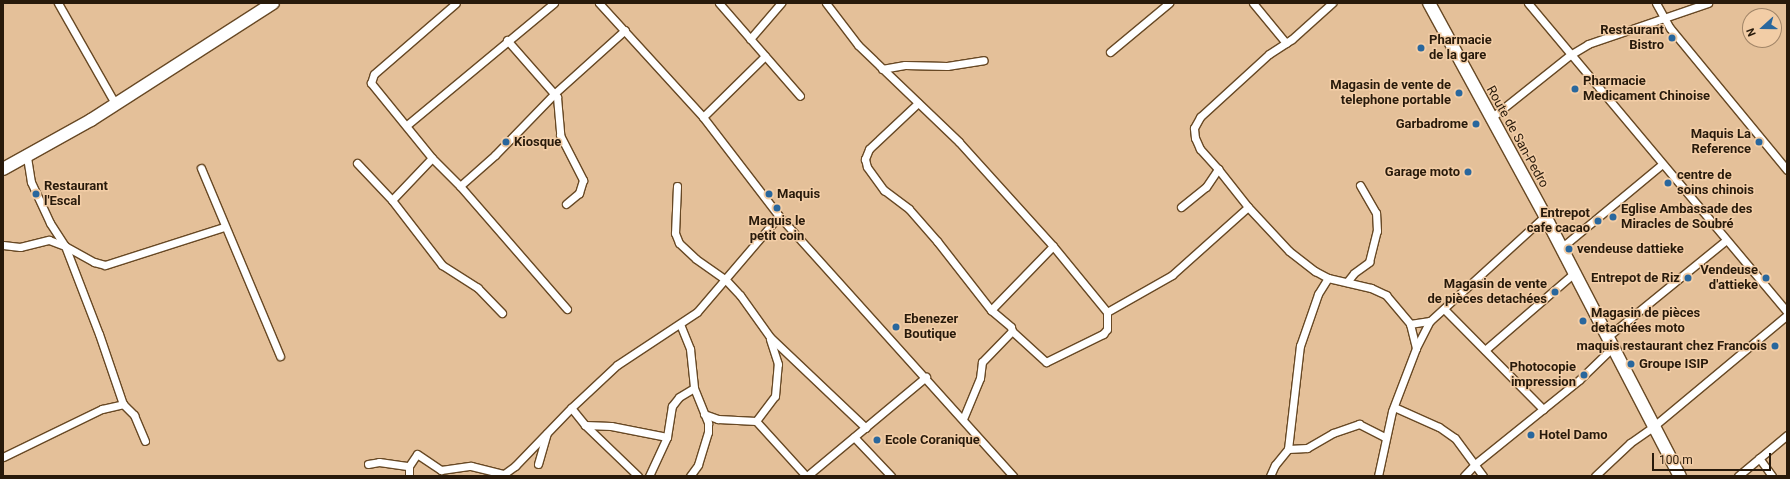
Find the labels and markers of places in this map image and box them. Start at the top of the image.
place label: Restaurant Bistro [1600,23,1664,54]
place label: Pharmacie de la gare [1429,33,1492,64]
marker: Restaurant Bistro [1667,33,1677,43]
marker: Pharmacie de la gare [1416,43,1426,53]
place label: Pharmacie Medicament Chinoise [1583,74,1710,105]
place label: Magasin de vente de telephone portable [1330,78,1451,109]
marker: Pharmacie Medicament Chinoise [1570,84,1580,94]
marker: Magasin de vente de telephone portable [1454,88,1464,98]
place label: Garbadrome [1396,116,1468,132]
marker: Garbadrome [1471,119,1481,129]
place label: Maquis La Reference [1691,127,1751,158]
place label: Kiosque [514,134,561,150]
marker: Kiosque [501,137,511,147]
marker: Maquis La Reference [1754,137,1764,147]
place label: Garage moto [1385,164,1460,180]
marker: Garage moto [1463,167,1473,177]
place label: centre de soins chinois [1677,168,1754,199]
marker: centre de soins chinois [1662,177,1674,189]
place label: Restaurant l'Escal [44,179,108,210]
place label: Maquis [777,186,820,202]
marker: Restaurant l'Escal [31,189,41,199]
marker: Maquis [764,189,774,199]
place label: Eglise Ambassade des Miracles de Soubré [1621,202,1752,233]
marker: Maquis le petit coin [772,203,782,213]
place label: Entrepot cafe cacao [1527,206,1590,237]
marker: Eglise Ambassade des Miracles de Soubré [1608,212,1618,222]
place label: Maquis le petit coin [749,214,805,245]
marker: Entrepot cafe cacao [1593,216,1603,226]
place label: vendeuse dattieke [1577,241,1684,257]
marker: vendeuse dattieke [1564,244,1574,254]
place label: Vendeuse d'attieke [1700,263,1758,294]
place label: Entrepot de Riz [1591,270,1680,286]
marker: Entrepot de Riz [1683,273,1693,283]
marker: Vendeuse d'attieke [1761,273,1771,283]
place label: Magasin de vente de pièces detachées [1427,277,1547,308]
marker: Magasin de vente de pièces detachées [1550,287,1560,297]
place label: Magasin de pièces detachées moto [1591,306,1700,337]
place label: Ebenezer Boutique [904,312,958,343]
marker: Magasin de pièces detachées moto [1578,316,1588,326]
marker: Ebenezer Boutique [891,322,901,332]
place label: maquis restaurant chez Francois [1577,338,1767,354]
marker: maquis restaurant chez Francois [1770,341,1780,351]
place label: Groupe ISIP [1639,356,1709,372]
marker: Groupe ISIP [1626,359,1636,369]
place label: Photocopie impression [1510,360,1576,391]
marker: Photocopie impression [1579,370,1589,380]
place label: Hotel Damo [1539,427,1608,443]
marker: Hotel Damo [1526,430,1536,440]
place label: Ecole Coranique [885,432,980,448]
marker: Ecole Coranique [872,435,882,445]

